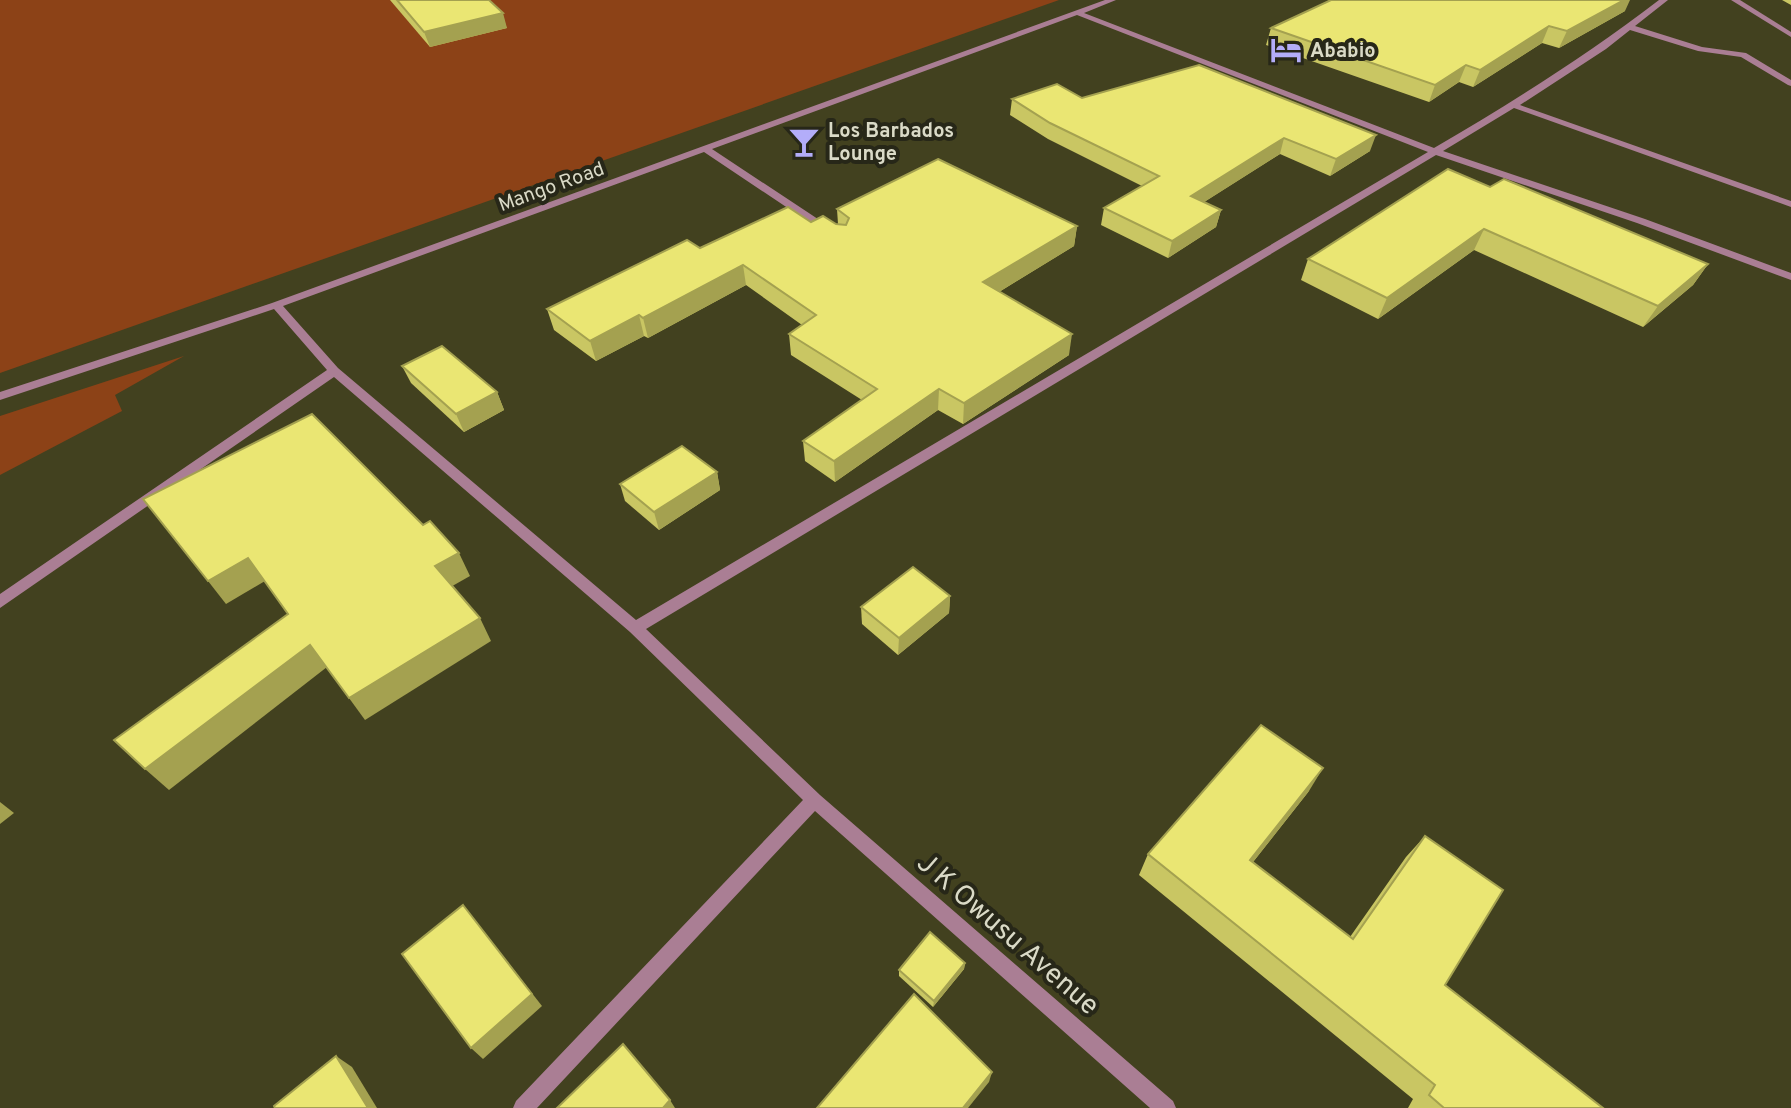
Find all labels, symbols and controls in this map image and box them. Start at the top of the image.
hotel icon: Ababio [1269,33,1303,67]
place label: Ababio [1310,39,1376,65]
place label: Los Barbados Lounge [828,119,954,168]
bar icon: Los Barbados Lounge [787,125,821,159]
street label: Mango Road [495,157,608,219]
street label: J K Owusu Avenue [908,846,1106,1024]

